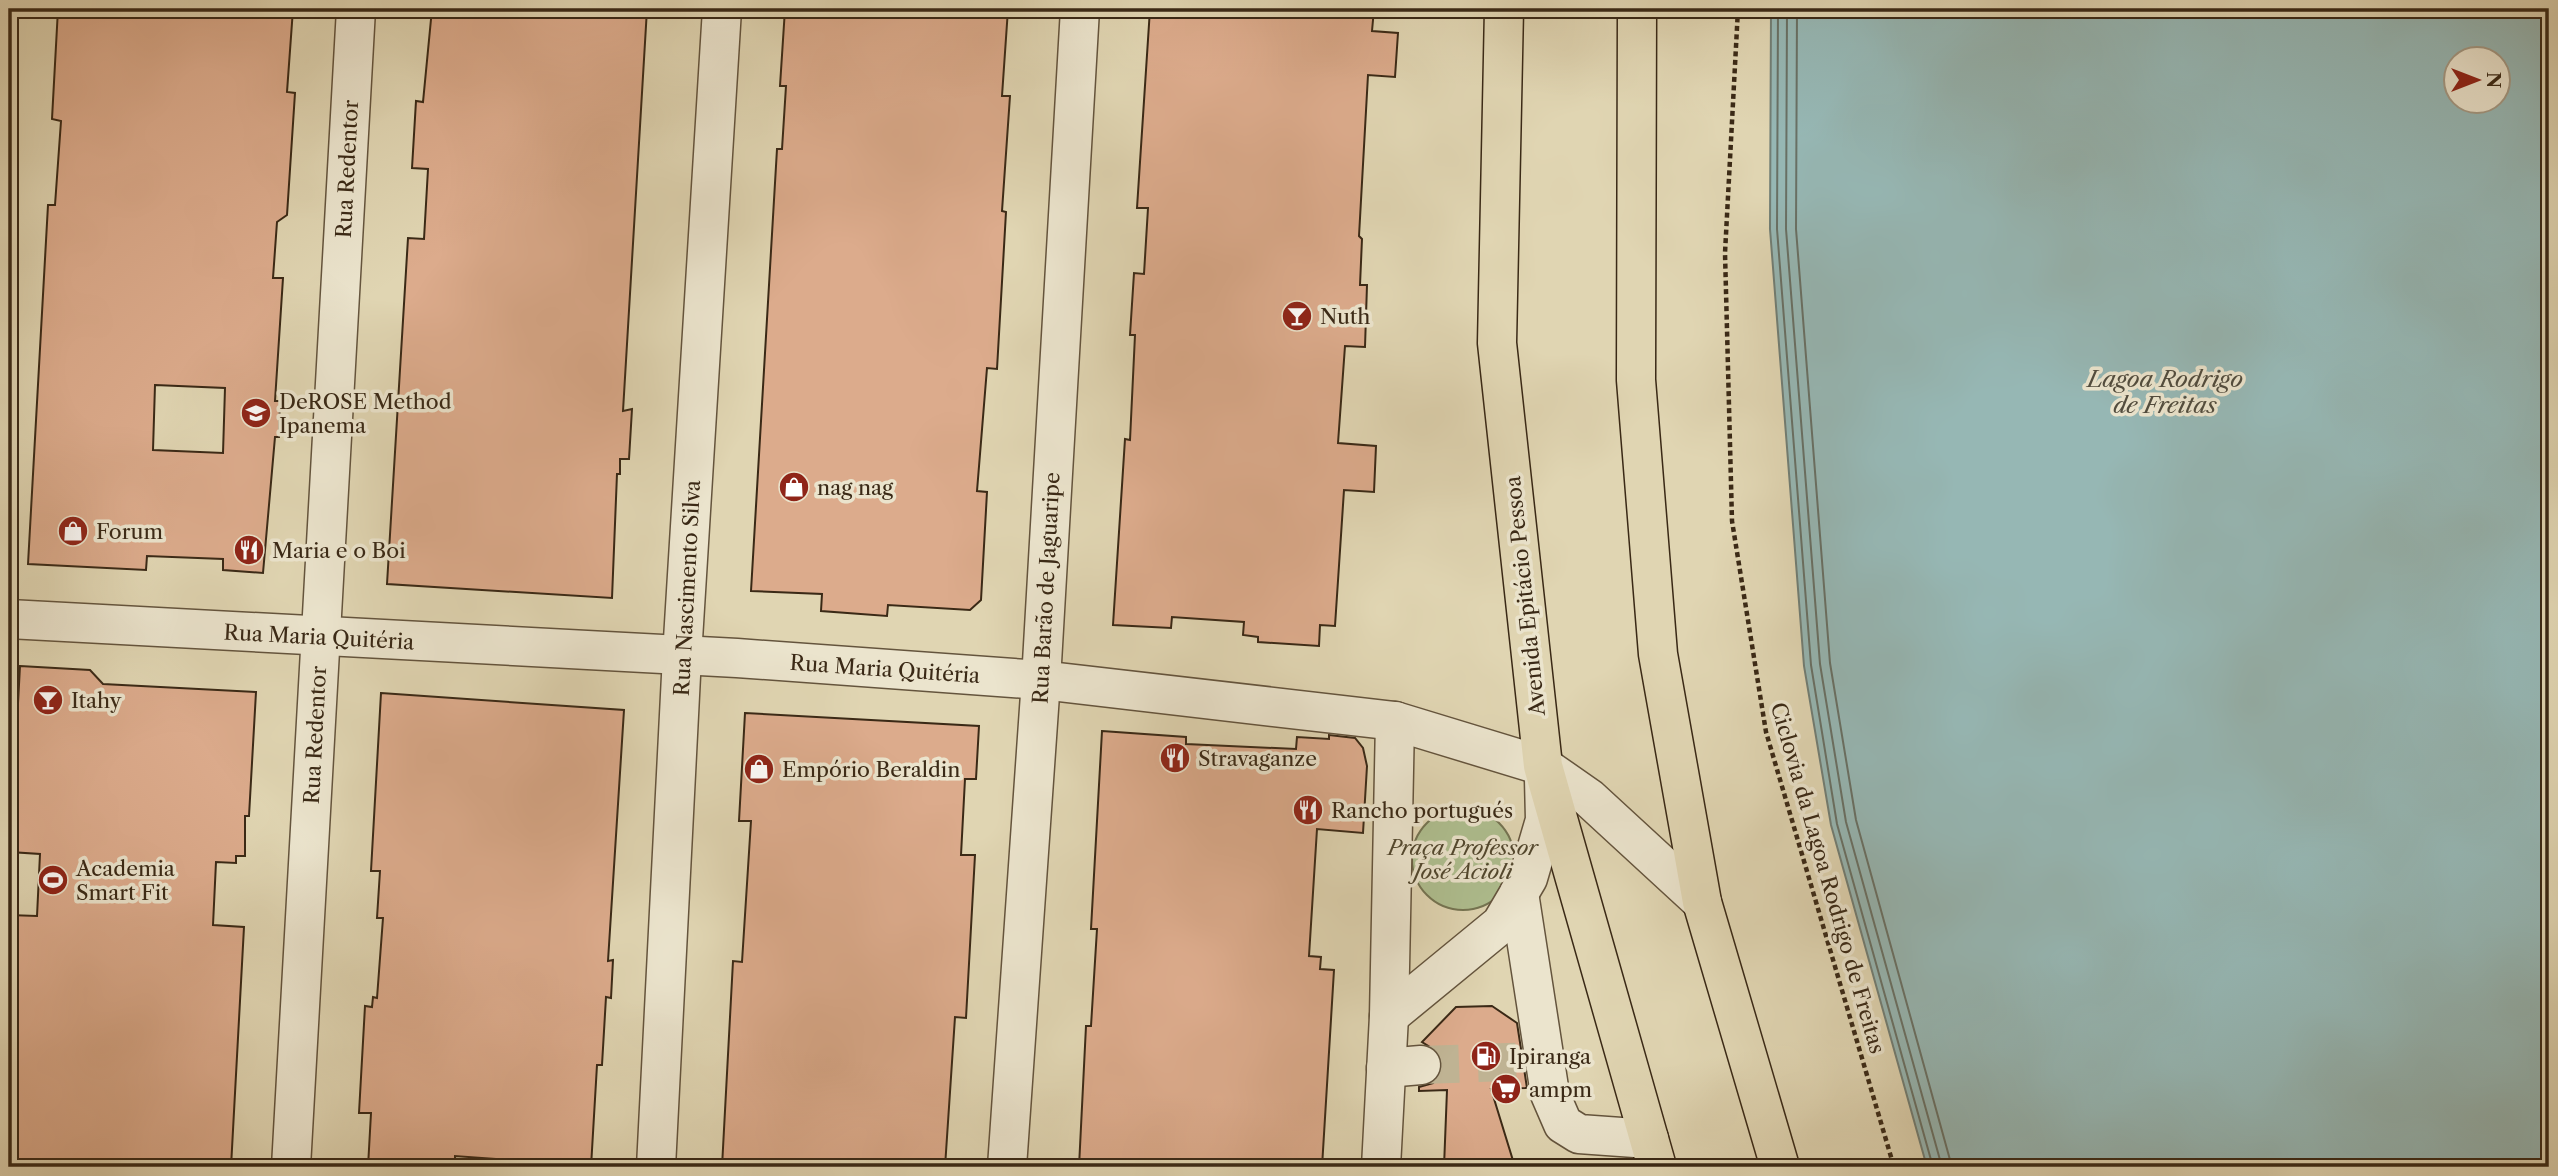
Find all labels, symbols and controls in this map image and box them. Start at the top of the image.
north arrow [2442,46,2512,116]
text: N [2482,72,2505,88]
street label: Rua Redentor [331,99,363,239]
bar icon: Nuth [1280,299,1314,333]
place label: Nuth [1320,304,1370,329]
water label: Lagoa Rodrigo de Freitas [2085,365,2243,419]
place label: DeROSE Method Ipanema [279,389,452,438]
school or university icon: DeROSE Method Ipanema [239,396,273,430]
shop icon: nag nag [777,470,811,504]
street label: Rua Barão de Jaguaripe [1027,471,1065,705]
street label: Avenida Epitácio Pessoa [1500,474,1550,718]
place label: nag nag [817,475,894,500]
street label: Rua Nascimento Silva [669,478,705,697]
shop icon: Forum [56,514,90,548]
place label: Forum [96,519,163,544]
restaurant icon: Maria e o Boi [232,533,266,567]
place label: Maria e o Boi [272,538,406,563]
street label: Rua Maria Quitéria [223,620,416,655]
street label: Rua Maria Quitéria [789,650,982,688]
street label: Rua Redentor [299,665,331,805]
bar icon: Itahy [31,683,65,717]
place label: Itahy [71,688,122,713]
street label: Ciclovia da Lagoa Rodrigo de Freitas [1766,699,1890,1057]
restaurant icon: Stravaganze [1158,741,1192,775]
place label: Stravaganze [1198,746,1317,771]
shop icon: Empório Beraldin [742,752,776,786]
place label: Empório Beraldin [782,757,960,782]
restaurant icon: Rancho portugués [1291,793,1325,827]
place label: Rancho portugués [1331,798,1513,823]
park label: Praça Professor José Acioli [1386,835,1539,884]
place label: Academia Smart Fit [75,856,176,905]
sports icon: Academia Smart Fit [36,863,70,897]
fuel station icon: Ipiranga [1469,1039,1503,1073]
place label: Ipiranga [1509,1044,1592,1069]
supermarket icon: ampm [1489,1072,1523,1106]
place label: ampm [1529,1077,1593,1102]

